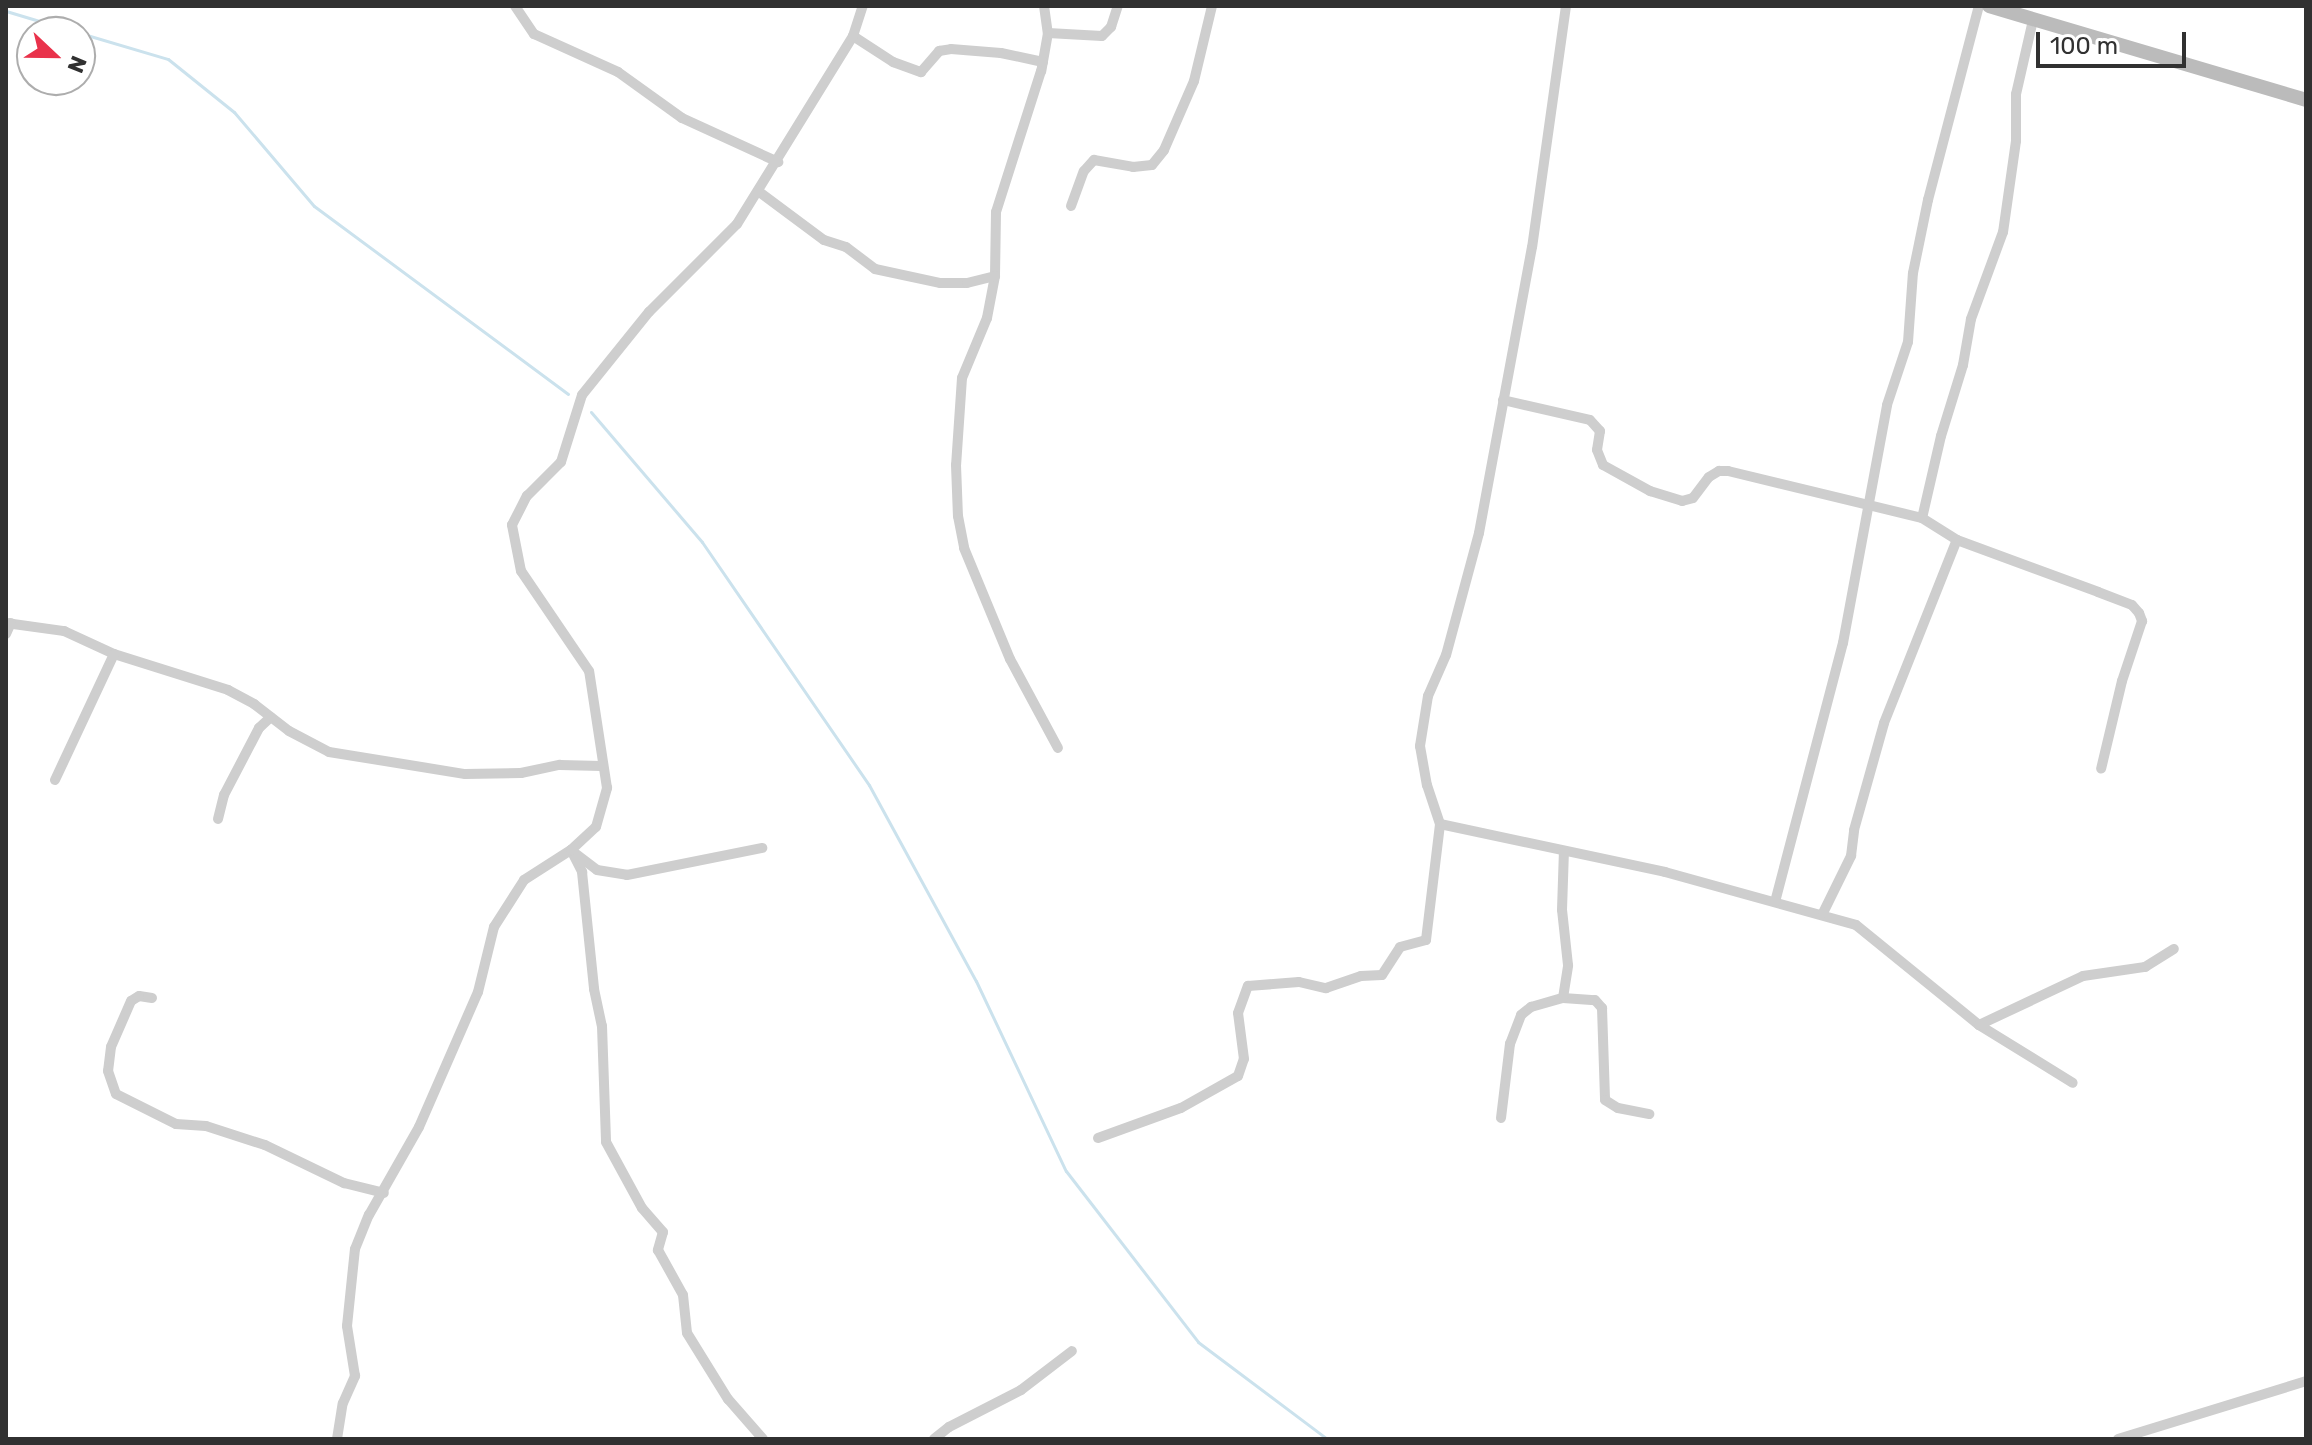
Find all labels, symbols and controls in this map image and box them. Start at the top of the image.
north arrow [16,16,96,96]
scale bar [2040,16,2190,66]
text: 100 m [2050,32,2118,60]
text: N [61,52,92,77]

